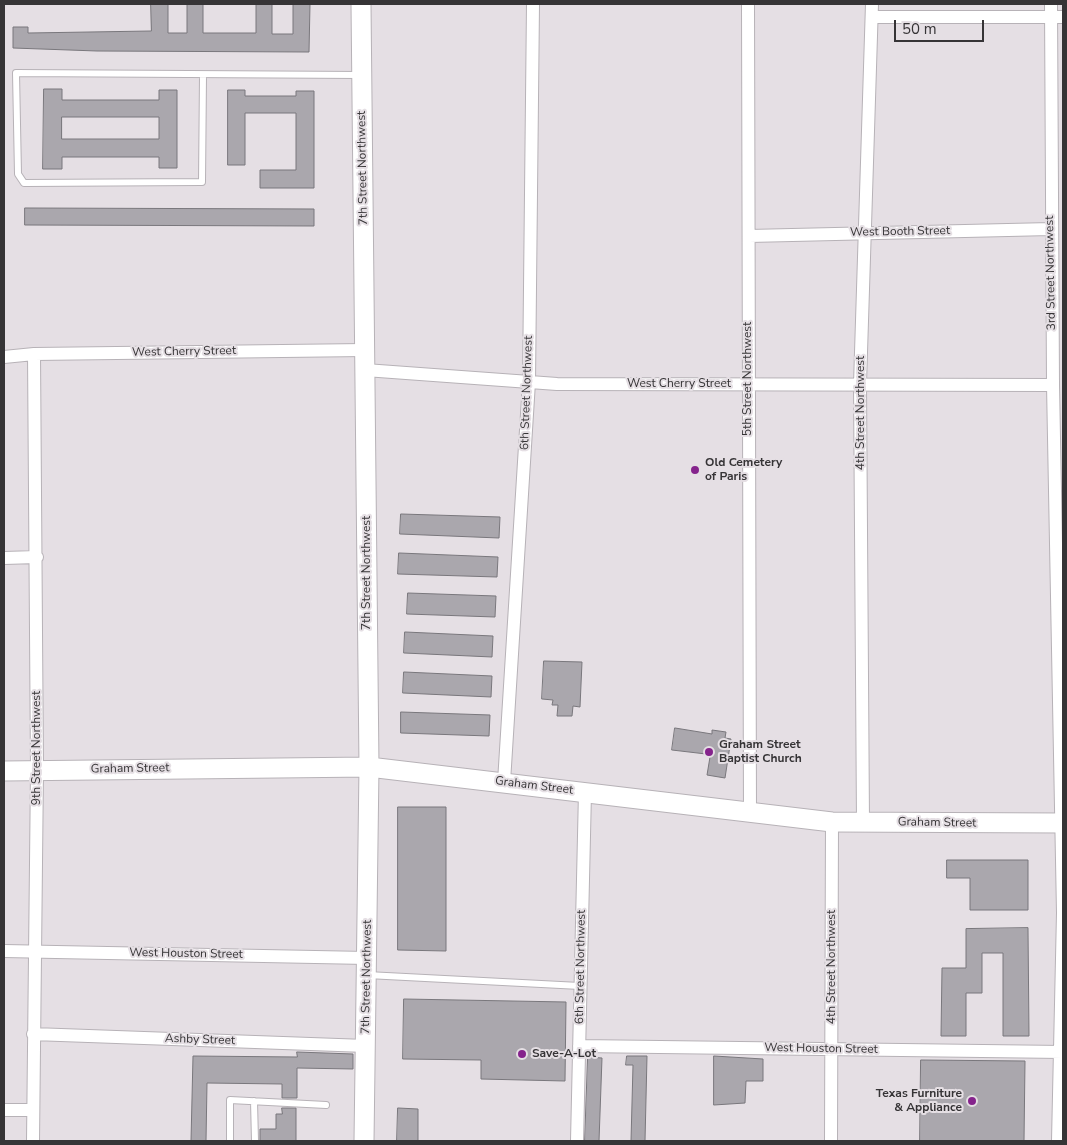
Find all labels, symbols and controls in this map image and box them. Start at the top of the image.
scale bar [897,10,987,42]
text: 50 m [902,19,937,39]
street label: 7th Street Northwest [355,111,371,225]
street label: 3rd Street Northwest [1043,216,1059,330]
street label: West Booth Street [850,224,950,240]
street label: 5th Street Northwest [741,322,755,436]
street label: 6th Street Northwest [518,336,536,450]
street label: West Cherry Street [132,344,236,360]
street label: 4th Street Northwest [854,356,868,470]
street label: West Cherry Street [627,377,731,391]
place label: Old Cemetery of Paris [705,456,782,484]
marker: Old Cemetery of Paris [689,464,701,476]
street label: 7th Street Northwest [360,516,374,630]
street label: 9th Street Northwest [30,691,44,805]
place label: Graham Street Baptist Church [719,738,802,766]
marker: Graham Street Baptist Church [703,746,715,758]
street label: Graham Street [91,761,169,777]
street label: Graham Street [494,774,574,798]
street label: Graham Street [898,815,976,831]
street label: 6th Street Northwest [573,910,589,1024]
street label: 4th Street Northwest [825,910,839,1024]
street label: 7th Street Northwest [359,920,375,1034]
street label: West Houston Street [129,946,243,962]
street label: Ashby Street [165,1032,235,1048]
street label: West Houston Street [764,1041,878,1057]
place label: Save-A-Lot [532,1047,596,1061]
marker: Save-A-Lot [516,1048,528,1060]
place label: Texas Furniture & Appliance [876,1087,962,1115]
marker: Texas Furniture & Appliance [966,1095,978,1107]

